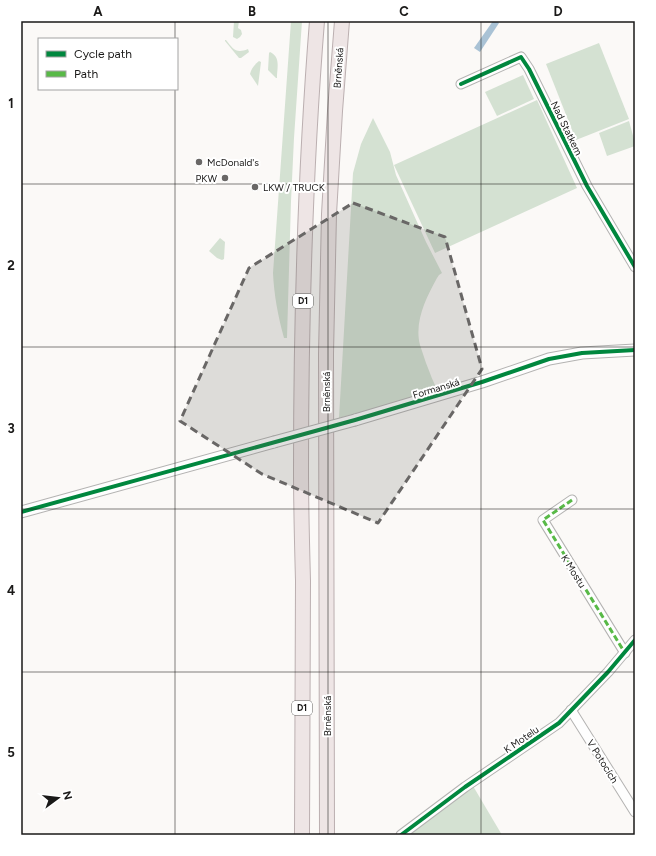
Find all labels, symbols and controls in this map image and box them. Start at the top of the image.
text: A [93,4,103,19]
text: B [248,4,256,19]
text: C [399,4,409,19]
text: D [553,4,563,19]
legend [38,38,178,90]
text: Cycle path [74,47,132,61]
street label: Brněnská [331,47,346,89]
text: Path [74,67,98,81]
text: 1 [8,96,14,111]
street label: Nad Statkem [548,99,585,157]
place label: McDonald's [207,156,259,169]
marker: McDonald's [194,157,204,167]
place label: PKW [196,172,217,185]
marker: PKW [220,173,230,183]
place label: LKW / TRUCK [263,181,326,194]
marker: LKW / TRUCK [250,182,260,192]
text: 2 [7,258,15,273]
road number: D1 [293,294,313,308]
street label: Brněnská [320,372,333,412]
street label: Formanská [411,375,461,402]
text: 3 [7,421,15,436]
street label: K Mostu [558,552,589,590]
text: 4 [7,583,15,598]
street label: Brněnská [321,696,334,736]
road number: D1 [292,701,312,715]
street label: K Motelu [501,723,541,756]
street label: V Potocích [584,737,621,786]
text: 5 [7,745,15,760]
north arrow [38,778,78,818]
text: N [60,790,75,801]

